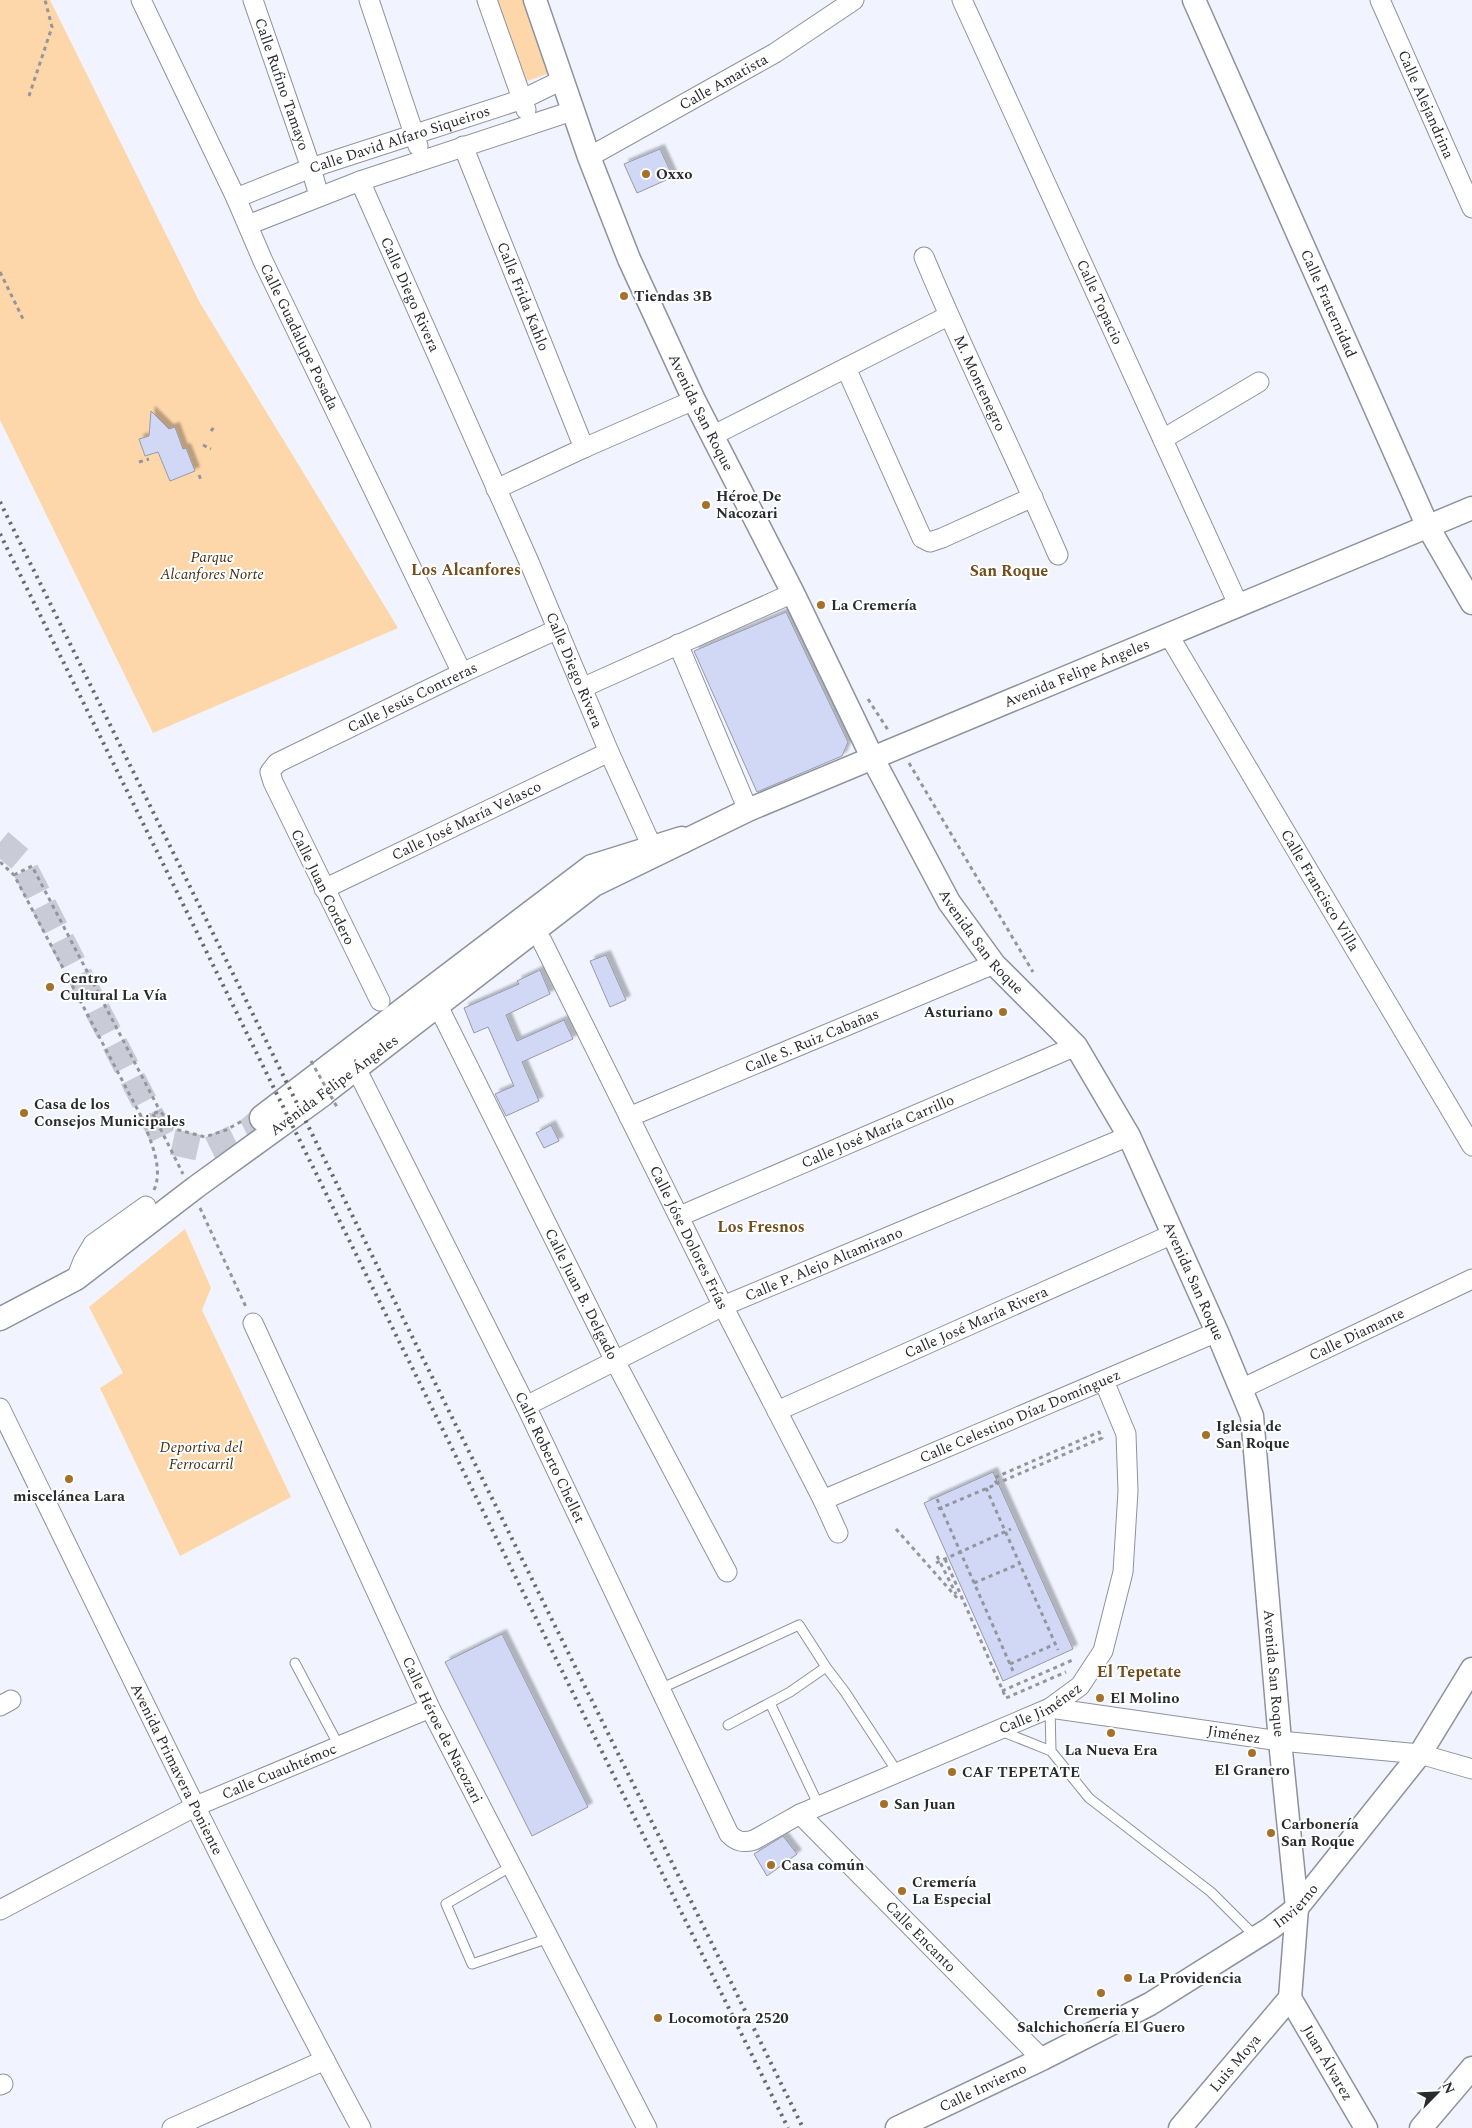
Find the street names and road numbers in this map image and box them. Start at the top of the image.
street label: Calle Rufino Tamayo [248,15,315,154]
street label: Calle Alejandrina [1392,46,1460,163]
street label: Calle Amatista [675,48,773,116]
street label: Calle David Alfaro Siqueiros [306,99,493,180]
street label: Calle Diego Rivera [374,233,446,357]
street label: Calle Frida Kahlo [491,238,555,355]
street label: Calle Fraternidad [1294,246,1362,361]
street label: Calle Topacio [1070,256,1129,349]
street label: Calle Guadalupe Posada [254,259,345,415]
street label: M. Montenegro [947,331,1012,435]
street label: Avenida San Roque [662,350,740,475]
street label: Calle Diego Rivera [539,609,609,732]
street label: Avenida Felipe Ángeles [1000,633,1153,714]
street label: Calle Jesús Contreras [343,656,481,739]
street label: Calle José María Velasco [388,775,545,867]
street label: Calle Juan Cordero [284,825,361,949]
street label: Calle Francisco Villa [1274,825,1365,956]
street label: Avenida San Roque [932,885,1029,1000]
street label: Calle S. Ruiz Cabañas [741,1002,883,1079]
street label: Avenida Felipe Ángeles [265,1029,404,1142]
street label: Calle José María Carrillo [798,1089,958,1175]
street label: Calle Jóse Dolores Frías [643,1162,734,1314]
street label: Avenida San Roque [1157,1218,1230,1344]
street label: Calle P. Alejo Altamirano [741,1221,906,1308]
street label: Calle Juan B. Delgado [539,1224,624,1364]
street label: Calle José María Rivera [901,1280,1052,1365]
street label: Calle Diamante [1305,1302,1408,1367]
street label: Calle Celestino Díaz Domínguez [916,1363,1124,1470]
street label: Calle Roberto Chellet [509,1388,591,1527]
street label: Avenida San Roque [1257,1608,1291,1738]
street label: Calle Héroe de Nacozari [396,1653,488,1808]
street label: Calle Jiménez [995,1677,1087,1740]
street label: Avenida Primavera Poniente [124,1679,229,1859]
street label: Jiménez [1206,1720,1262,1750]
street label: Calle Cuauhtémoc [218,1737,340,1806]
street label: Invierno [1268,1879,1324,1934]
street label: Calle Encanto [880,1895,961,1978]
street label: Juan Álvarez [1296,2021,1359,2105]
street label: Luis Moya [1204,2029,1267,2098]
street label: Calle Invierno [935,2057,1031,2118]

